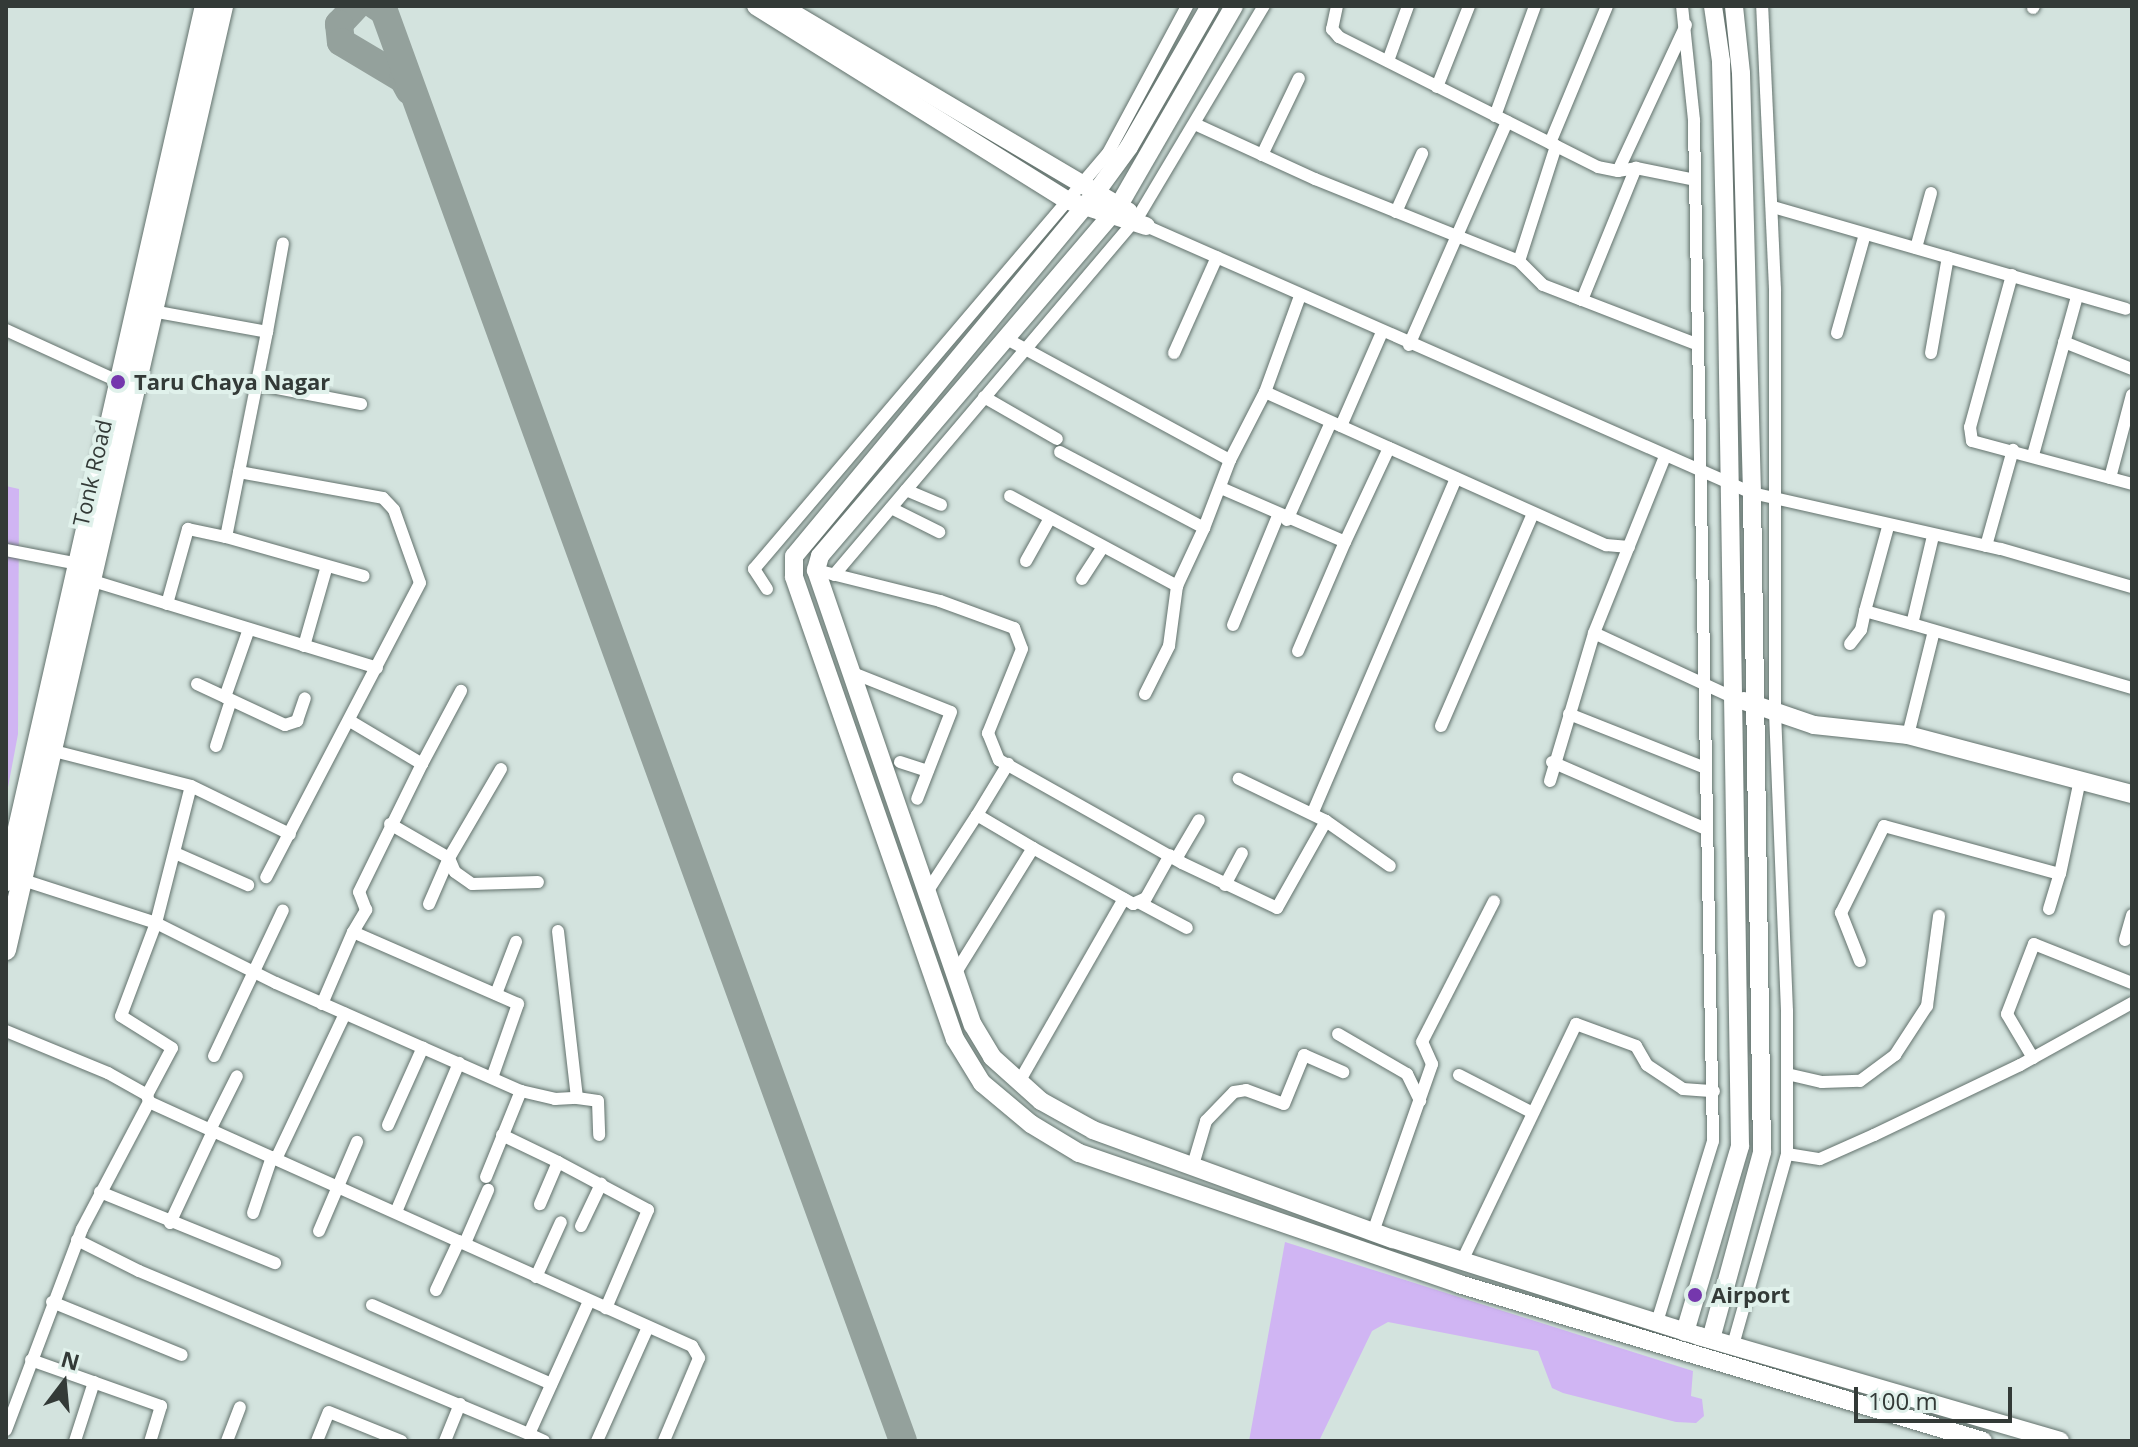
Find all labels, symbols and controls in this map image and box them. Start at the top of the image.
place label: Taru Chaya Nagar [134,369,330,395]
marker: Taru Chaya Nagar [109,373,127,391]
street label: Tonk Road [67,417,117,529]
place label: Airport [1711,1282,1790,1308]
marker: Airport [1686,1286,1704,1304]
north arrow [24,1343,104,1423]
text: N [58,1343,83,1377]
scale bar [1858,1371,2016,1421]
text: 100 m [1868,1384,1938,1417]

